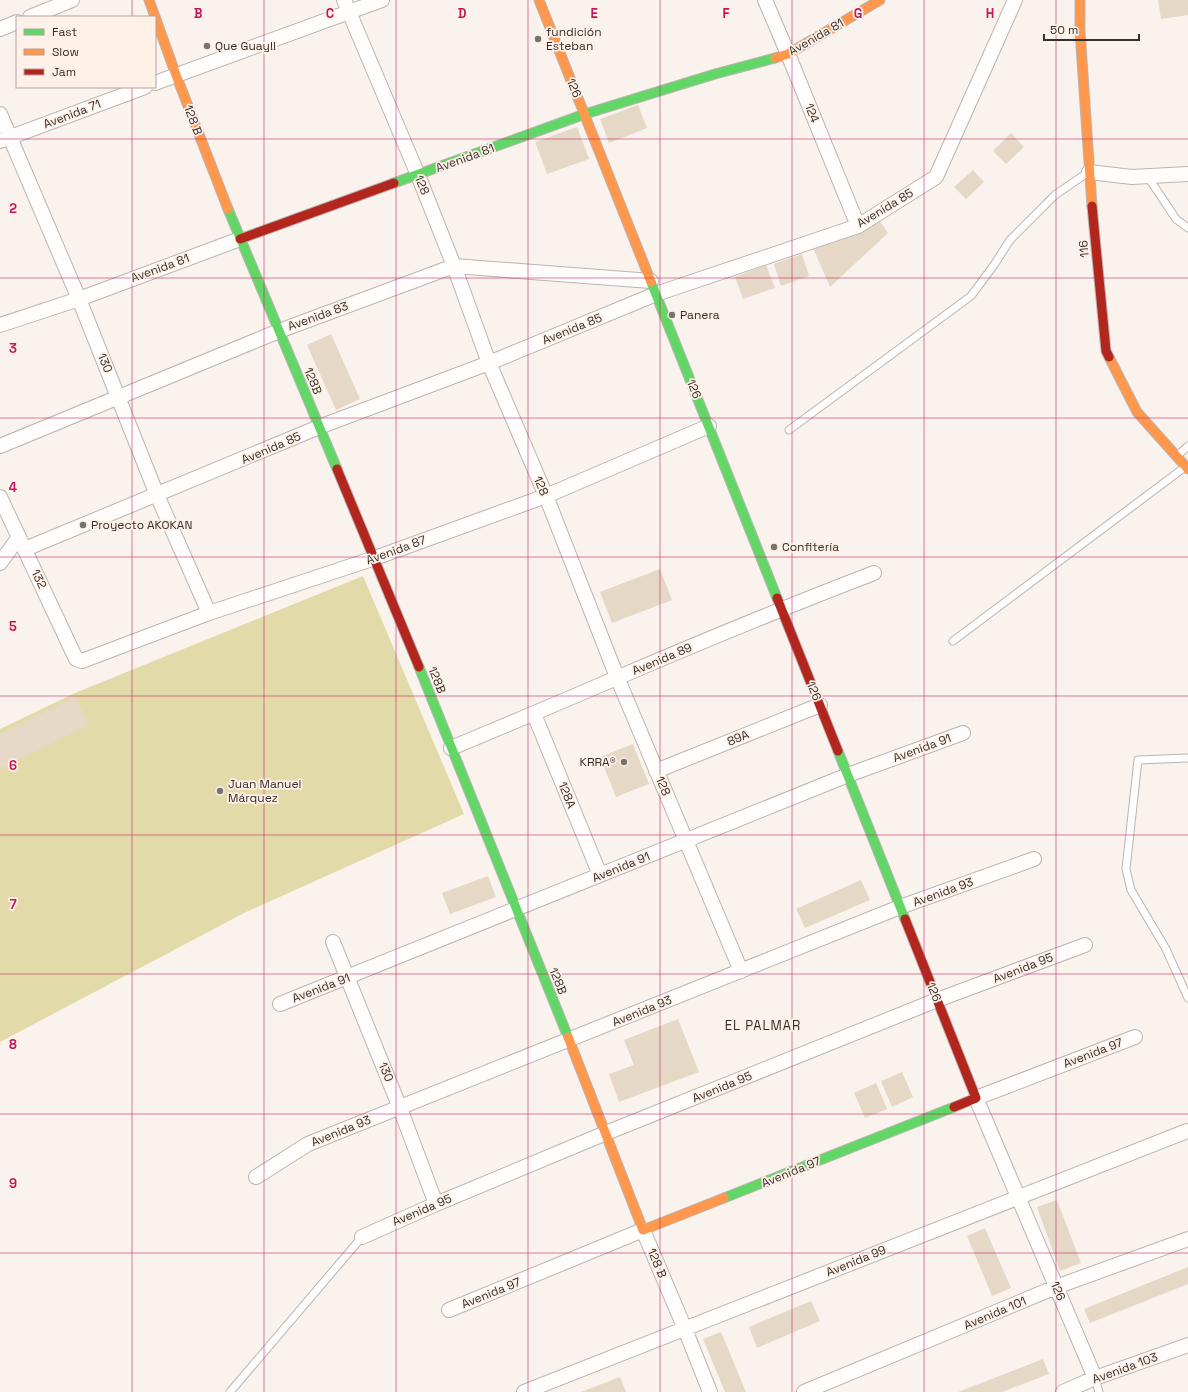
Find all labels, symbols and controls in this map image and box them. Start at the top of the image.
text: B [194,5,203,22]
text: C [326,5,334,22]
text: D [458,5,467,22]
text: E [590,5,598,22]
text: F [723,5,730,22]
text: G [854,5,862,22]
text: H [986,5,994,22]
street label: Avenida 81 [786,15,846,59]
legend [16,16,156,88]
scale bar [1044,16,1139,42]
text: 50 m [1050,22,1078,38]
text: Fast [52,24,77,40]
place label: fundición Esteban [546,24,602,54]
marker: fundición Esteban [533,34,543,44]
place label: Que Guay!! [215,38,276,54]
marker: Que Guay!! [202,41,212,51]
text: Slow [52,44,79,60]
text: Jam [52,64,76,80]
street label: 126 [563,76,585,100]
street label: Avenida 71 [41,96,103,132]
street label: 124 [801,101,823,125]
street label: 128 B [180,103,206,137]
street label: Avenida 81 [434,140,496,176]
street label: 128 [411,173,433,197]
street label: Avenida 85 [854,185,916,231]
text: 2 [9,200,17,217]
street label: 116 [1075,240,1093,258]
street label: Avenida 81 [129,250,191,286]
street label: Avenida 83 [285,298,351,334]
place label: Panera [680,307,720,323]
street label: Avenida 85 [540,310,604,348]
marker: Panera [667,310,677,320]
text: 3 [9,340,17,357]
street label: 130 [94,351,116,375]
street label: 128B [300,365,326,397]
street label: 126 [683,377,705,401]
street label: Avenida 85 [239,428,303,468]
street label: 128 [530,474,552,498]
text: 4 [9,479,17,496]
place label: Proyecto AKOKAN [91,517,192,533]
marker: Proyecto AKOKAN [78,520,88,530]
street label: Avenida 87 [364,532,428,568]
place label: Confitería [782,539,839,555]
marker: Confitería [769,542,779,552]
street label: 132 [28,567,50,591]
text: 5 [9,618,17,635]
street label: Avenida 89 [630,639,694,679]
street label: 128B [424,664,450,696]
street label: 126 [803,679,825,703]
street label: 89A [725,726,752,750]
street label: Avenida 91 [891,730,953,766]
place label: KRRA® [580,754,616,770]
text: 6 [9,757,17,774]
marker: KRRA® [619,757,629,767]
street label: 128 [652,774,674,798]
place label: Juan Manuel Márquez [228,776,301,806]
street label: 128A [554,779,580,811]
marker: Juan Manuel Márquez [215,786,225,796]
street label: Avenida 91 [590,848,652,886]
street label: Avenida 93 [911,874,975,910]
text: 7 [9,896,17,913]
street label: Avenida 95 [991,949,1055,987]
street label: 128B [545,965,571,997]
street label: Avenida 91 [290,970,352,1006]
street label: 126 [923,980,945,1004]
street label: Avenida 93 [610,992,674,1030]
district label: EL PALMAR [725,1017,801,1034]
street label: Avenida 97 [1061,1034,1125,1072]
text: 8 [9,1036,17,1053]
street label: 130 [375,1060,397,1084]
street label: Avenida 95 [690,1068,754,1106]
street label: Avenida 93 [309,1112,373,1150]
street label: Avenida 97 [759,1153,823,1191]
text: 9 [9,1175,17,1192]
street label: Avenida 95 [390,1190,454,1230]
street label: Avenida 99 [824,1242,888,1280]
street label: 128 B [644,1246,670,1280]
street label: Avenida 97 [459,1274,523,1312]
street label: 126 [1047,1279,1069,1303]
street label: Avenida 101 [961,1293,1029,1333]
street label: Avenida 103 [1090,1349,1160,1387]

